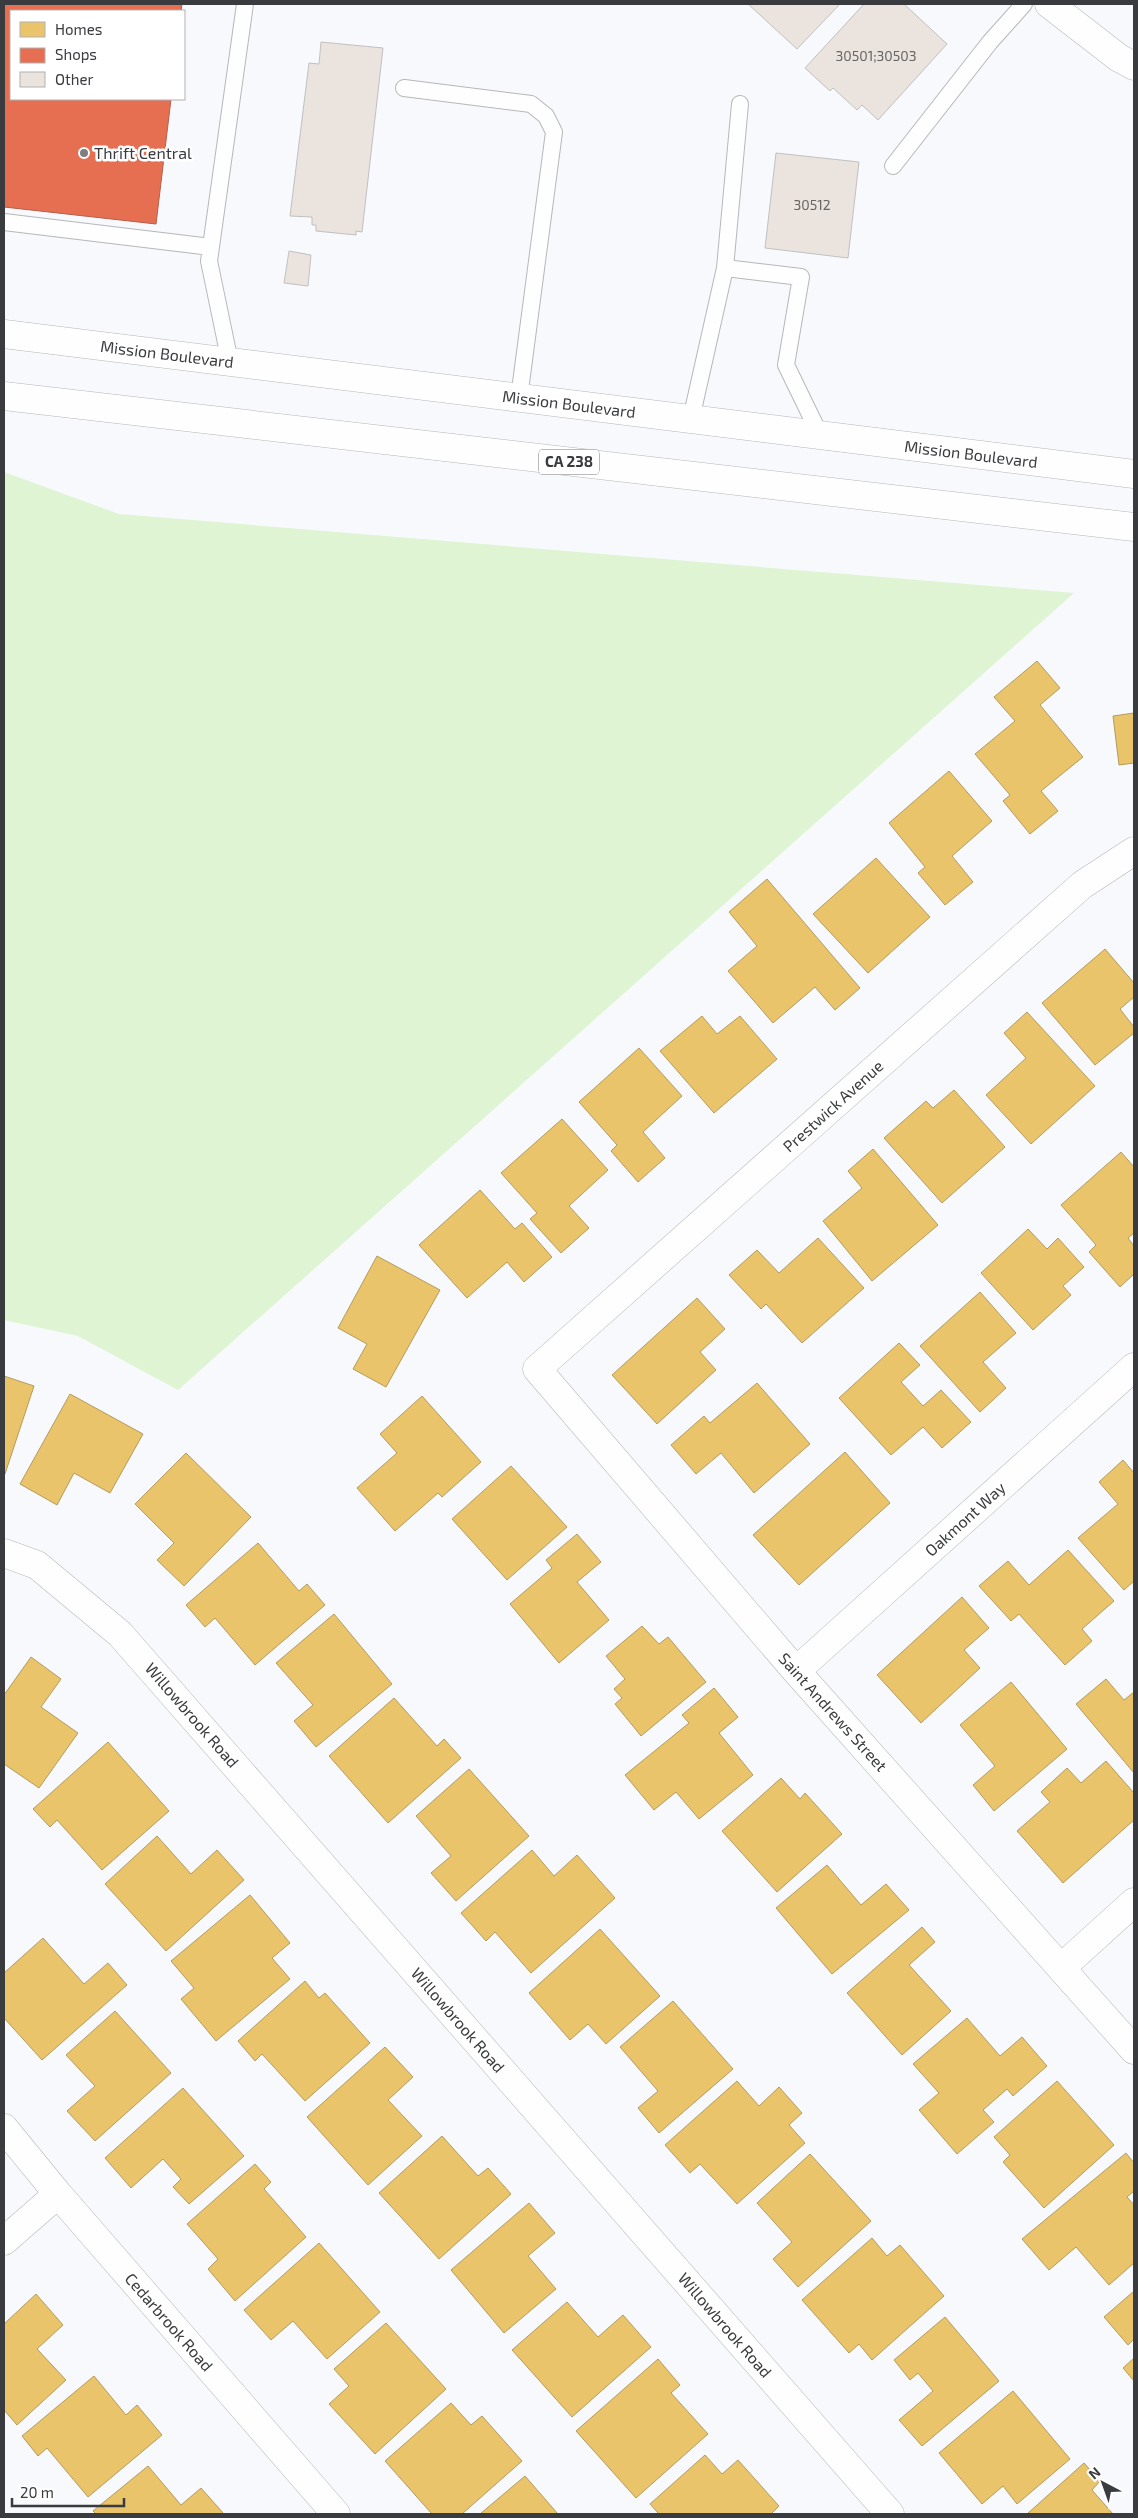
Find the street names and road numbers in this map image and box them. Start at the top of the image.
street label: Mission Boulevard [99,336,235,371]
street label: Mission Boulevard [501,386,637,421]
street label: Mission Boulevard [903,436,1039,471]
road number: CA 238 [539,450,599,474]
street label: Prestwick Avenue [779,1056,887,1156]
street label: Oakmont Way [921,1477,1009,1560]
street label: Saint Andrews Street [775,1649,892,1775]
street label: Willowbrook Road [142,1658,243,1771]
street label: Willowbrook Road [408,1963,509,2076]
street label: Willowbrook Road [675,2268,776,2381]
street label: Cedarbrook Road [122,2269,217,2375]

